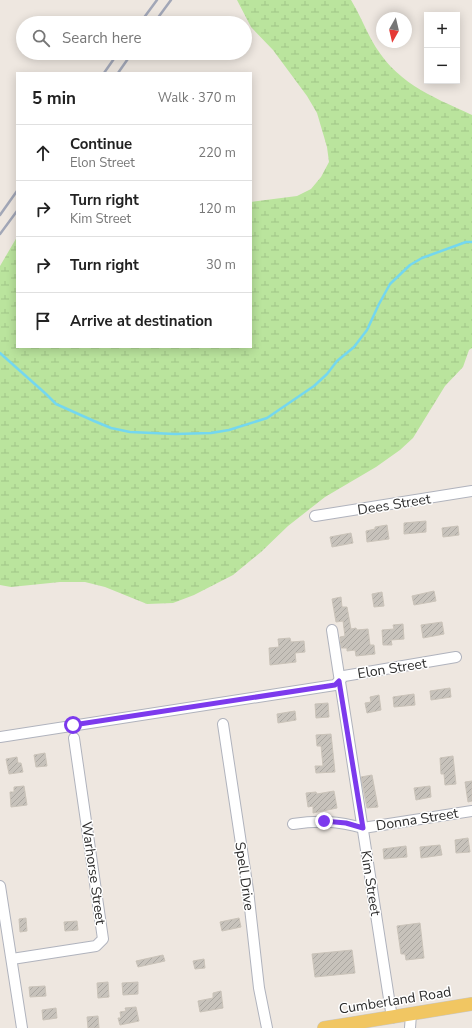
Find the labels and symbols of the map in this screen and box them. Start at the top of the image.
north arrow [376,12,412,48]
street label: Dees Street [356,489,432,520]
street label: Elon Street [356,654,428,683]
route start [64,716,82,734]
street label: Donna Street [374,804,460,835]
route end [315,812,333,830]
street label: Warhorse Street [77,820,110,926]
street label: Spell Drive [230,840,259,912]
street label: Kim Street [356,849,385,917]
street label: Cumberland Road [338,982,453,1019]

